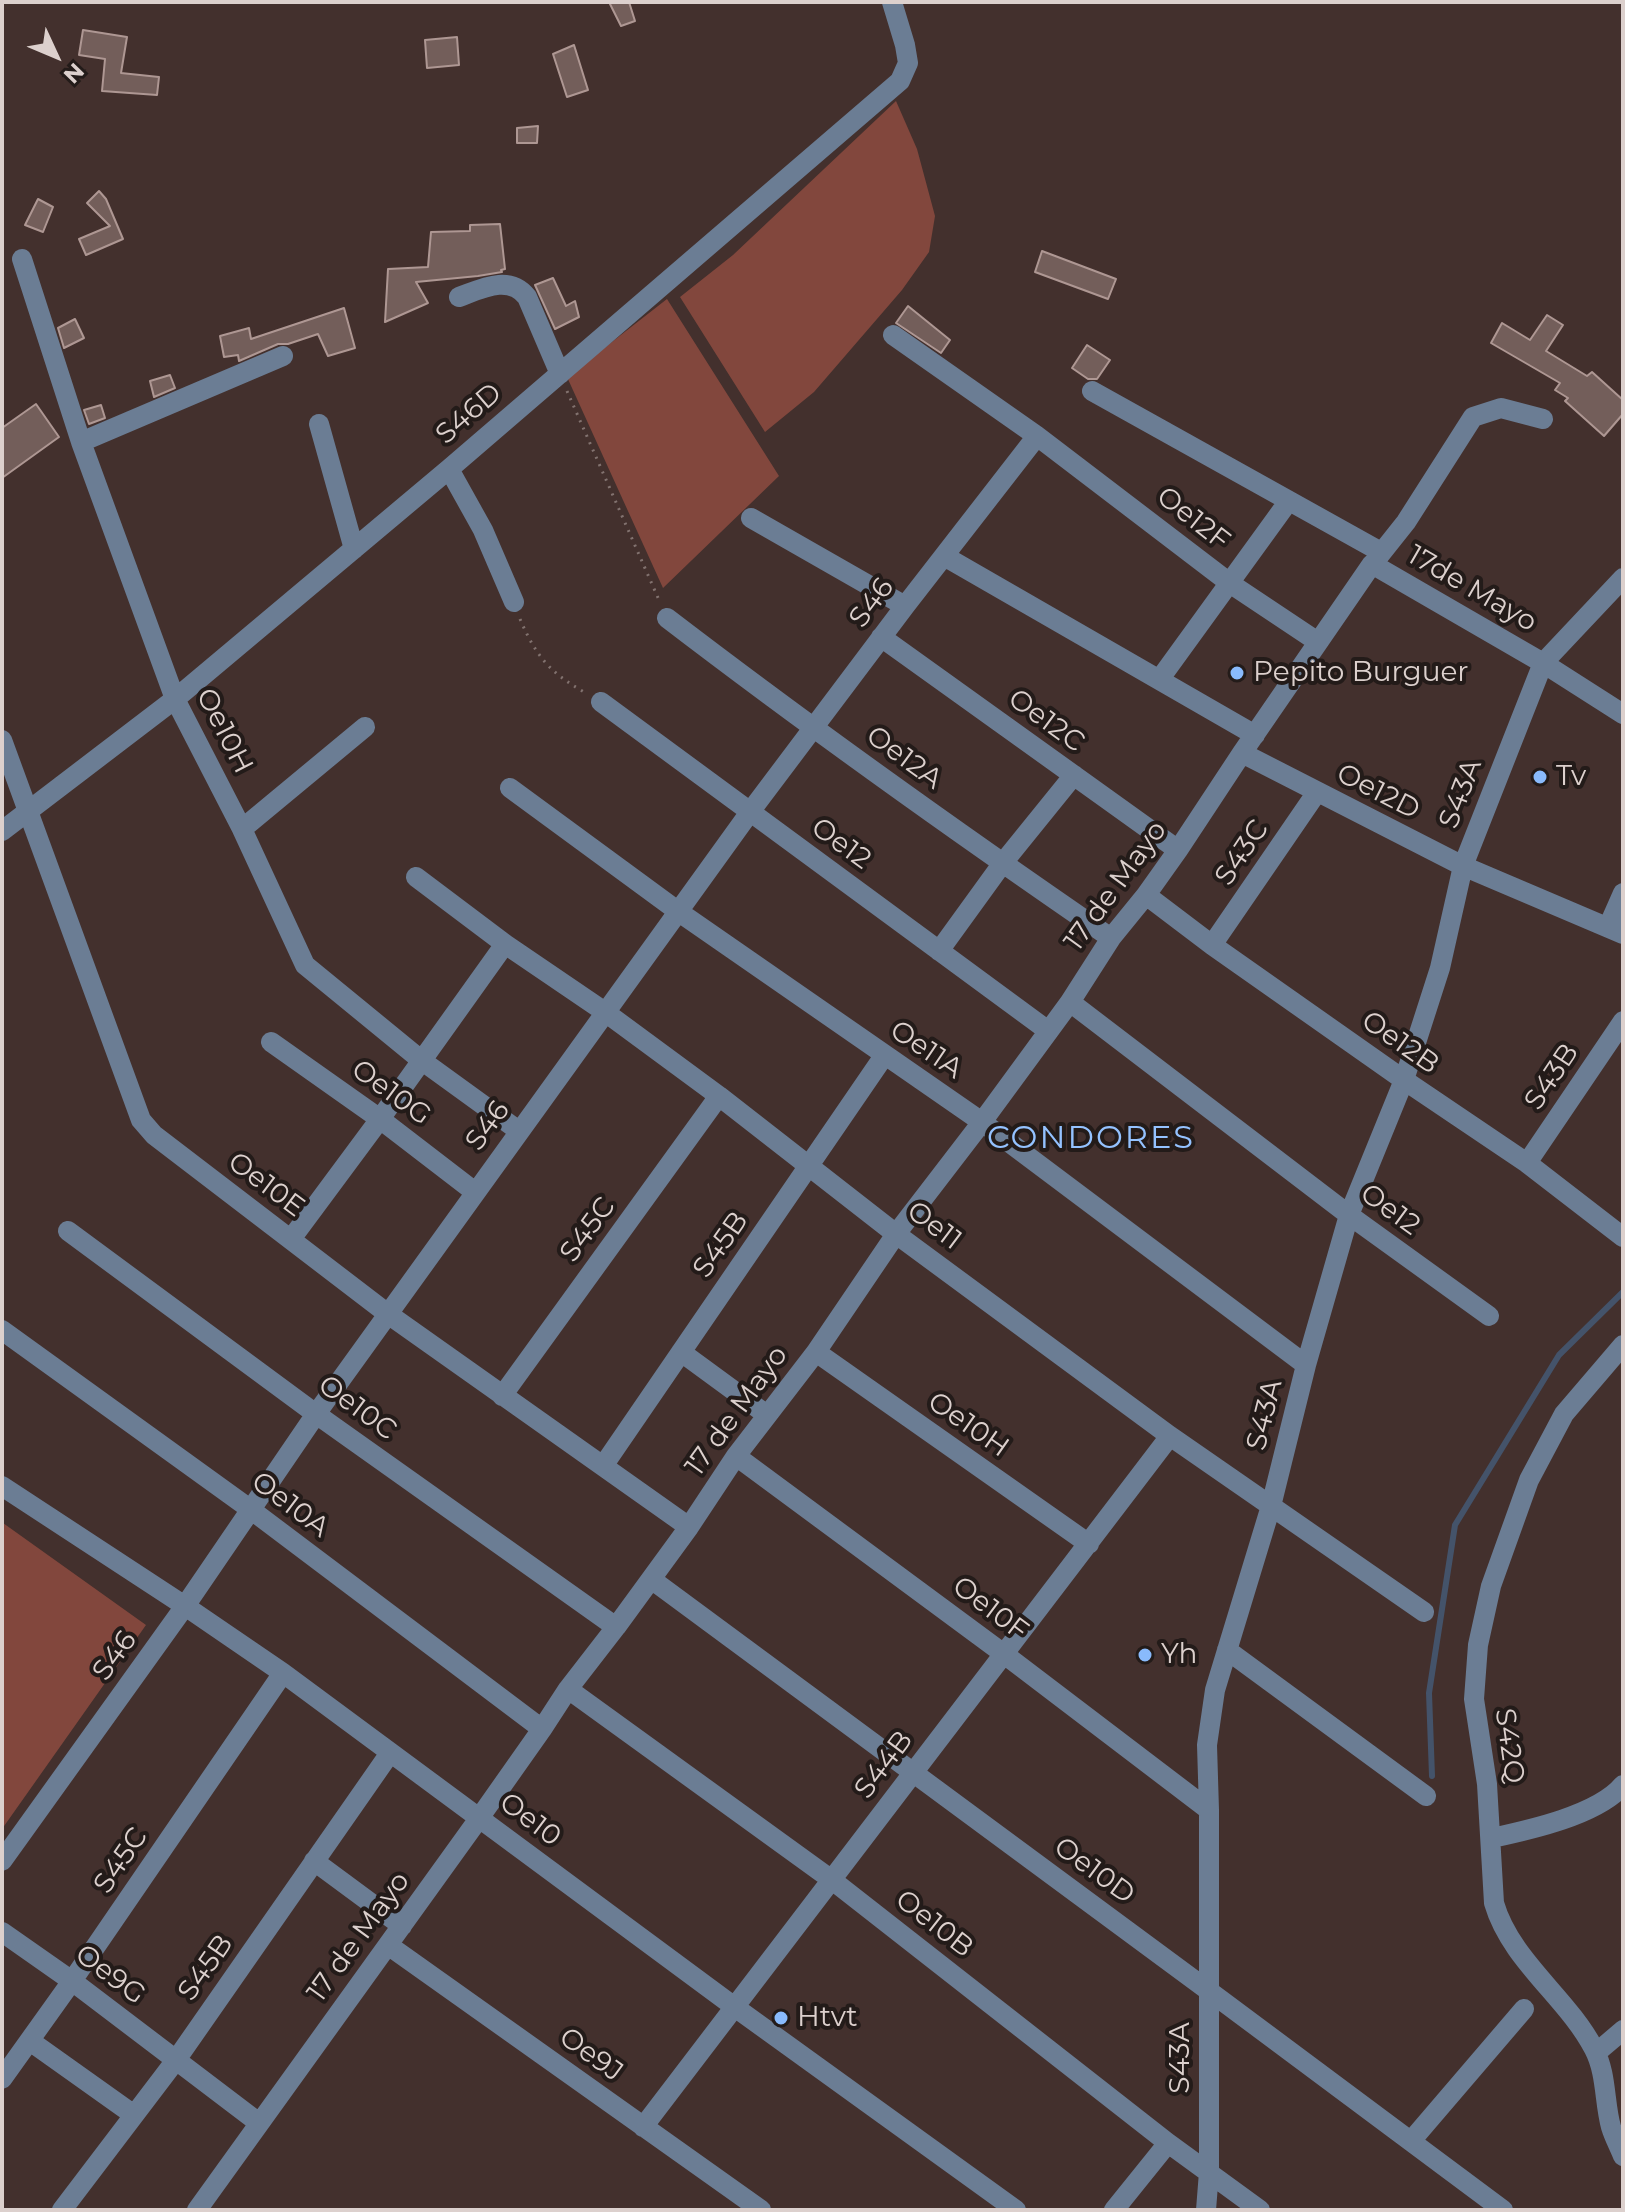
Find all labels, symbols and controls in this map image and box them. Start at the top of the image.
north arrow [16,16,96,96]
text: N [58,57,90,89]
street label: S46D [429,376,509,452]
street label: Oe12F [1150,480,1236,558]
street label: 17de Mayo [1401,539,1543,639]
street label: S46 [843,572,901,634]
place label: Pepito Burguer [1253,656,1469,690]
marker: Pepito Burguer [1228,664,1246,682]
street label: Oe12C [1002,682,1090,760]
street label: Oe10H [188,683,260,779]
street label: Oe12A [859,719,949,797]
street label: S43A [1433,755,1489,833]
street label: Oe12D [1331,757,1425,827]
place label: Tv [1556,760,1586,794]
marker: Tv [1531,768,1549,786]
street label: Oe12 [805,811,877,877]
street label: S43C [1208,814,1276,892]
street label: 17 de Mayo [1058,815,1174,957]
street label: Oe12B [1355,1004,1445,1082]
street label: Oe11A [883,1014,969,1086]
street label: S43B [1518,1038,1586,1116]
street label: Oe10G [345,1053,437,1133]
street label: S46 [459,1095,517,1157]
district label: CONDORES [987,1120,1195,1158]
street label: Oe10E [221,1145,311,1225]
street label: Oe12 [1354,1177,1426,1243]
street label: S45C [553,1191,623,1269]
street label: Oe11 [900,1195,968,1257]
street label: S45B [686,1206,756,1284]
street label: 17 de Mayo [679,1340,795,1482]
street label: Oe10C [311,1369,403,1447]
street label: S43A [1240,1376,1290,1454]
street label: Oe10H [921,1385,1015,1465]
street label: Oe10A [245,1465,335,1545]
street label: Oe10F [946,1570,1034,1648]
street label: S46 [86,1625,144,1687]
place label: Yh [1161,1638,1197,1672]
marker: Yh [1136,1646,1154,1664]
street label: S42Q [1487,1706,1531,1786]
street label: S44B [848,1725,920,1805]
street label: Oe10 [493,1786,567,1854]
street label: S45C [87,1822,155,1900]
street label: Oe10D [1047,1831,1141,1911]
street label: 17 de Mayo [301,1866,417,2008]
street label: Oe10B [888,1883,980,1965]
street label: S45B [171,1929,241,2007]
street label: Oe9G [68,1938,152,2012]
place label: Htvt [797,2001,858,2035]
marker: Htvt [772,2009,790,2027]
street label: Oe9J [553,2021,629,2089]
street label: S43A [1164,2022,1198,2094]

